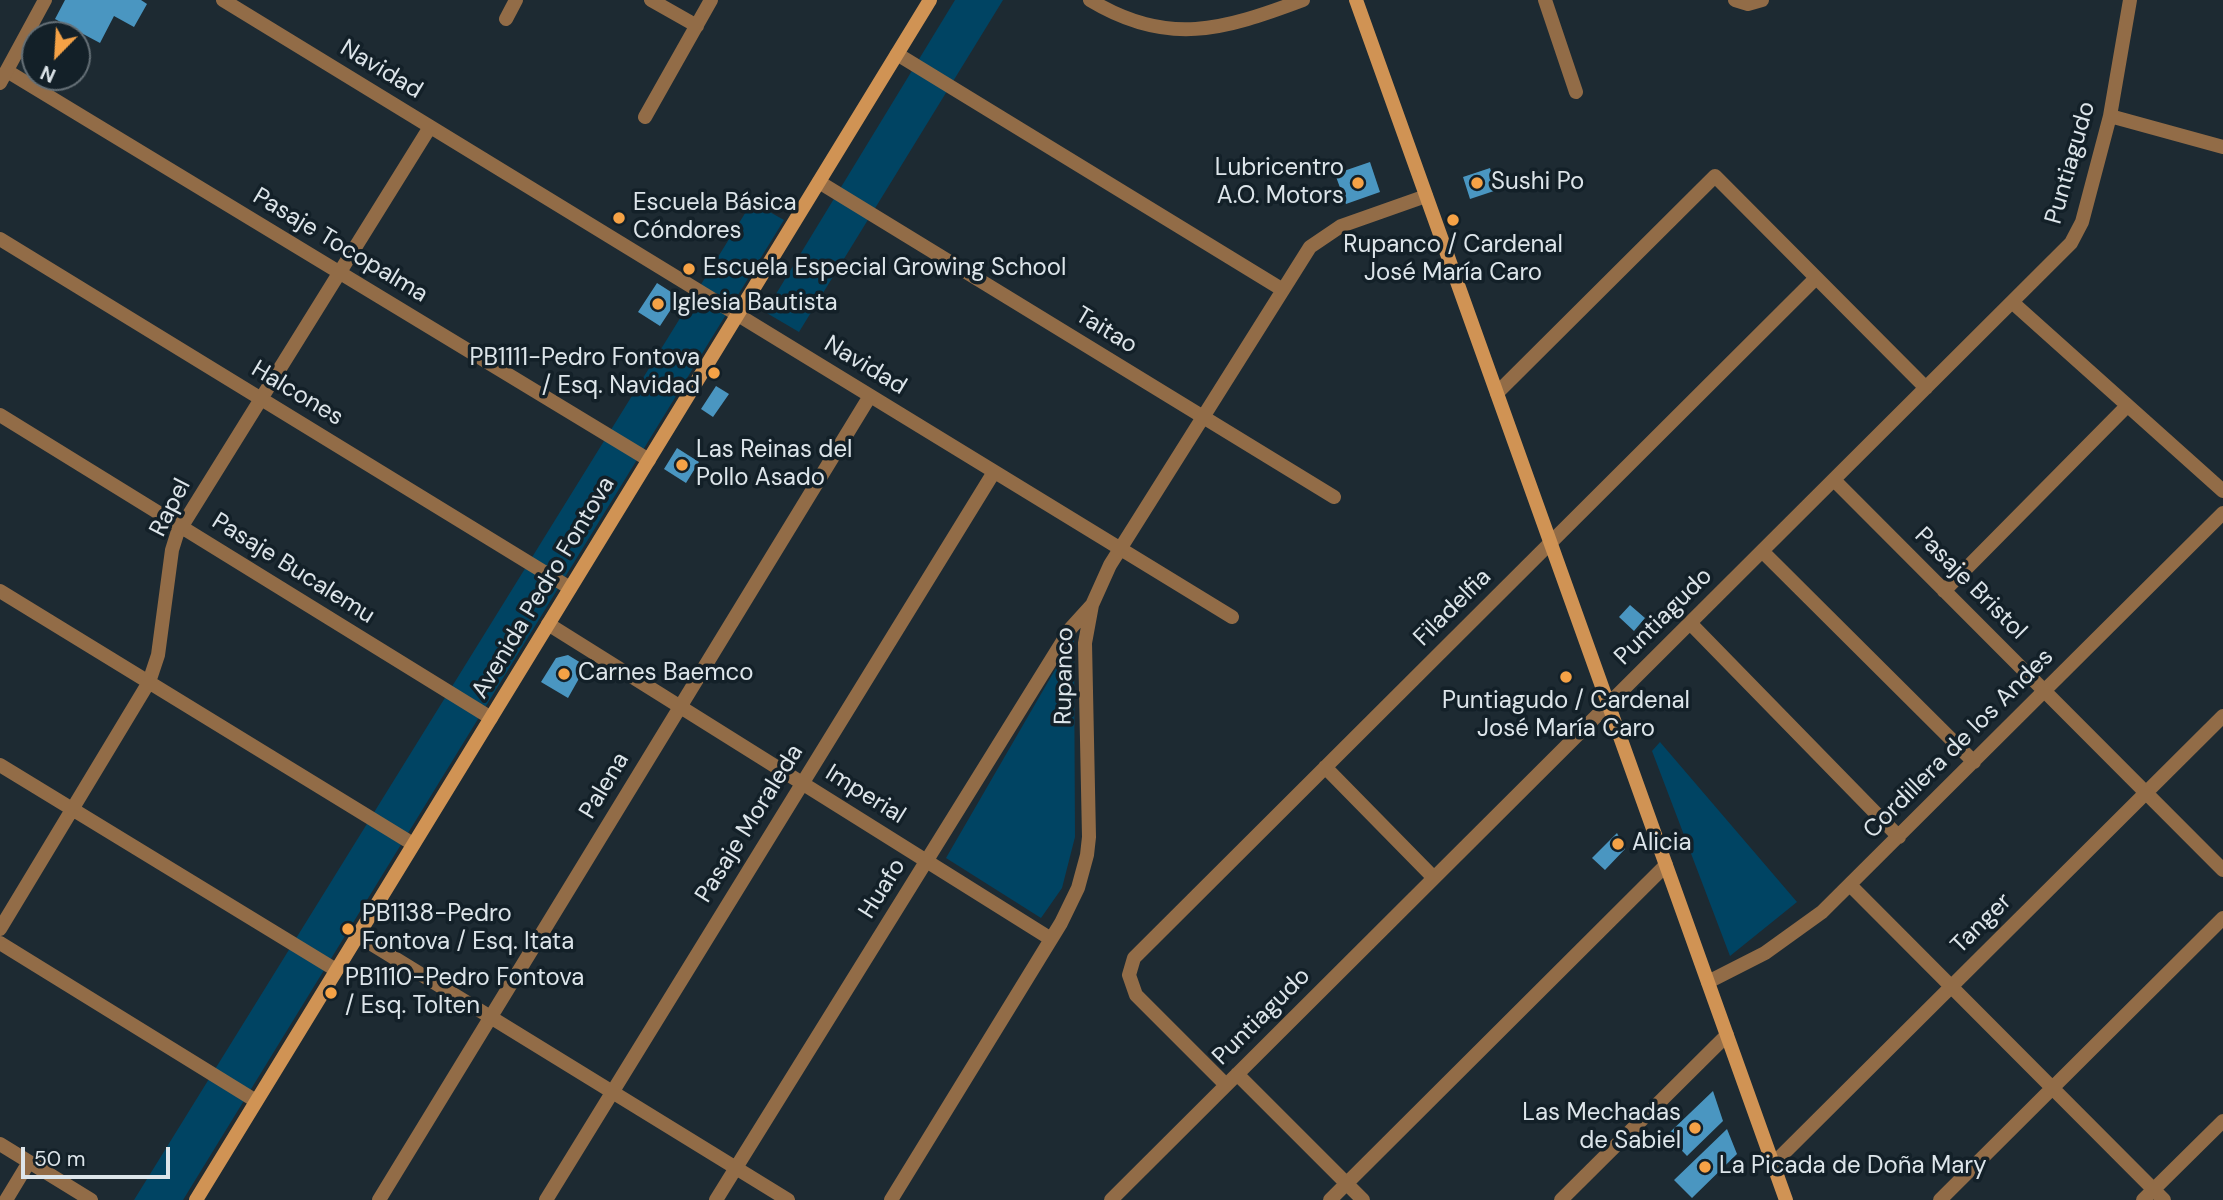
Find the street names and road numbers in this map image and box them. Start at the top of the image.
street label: Navidad [335,34,427,106]
street label: Puntiagudo [2040,98,2102,228]
street label: Pasaje Tocopalma [247,182,433,310]
street label: Taitao [1070,301,1142,361]
street label: Navidad [819,330,911,402]
street label: Halcones [246,355,348,433]
street label: Avenida Pedro Fontova [466,472,622,704]
street label: Rapel [144,474,198,542]
street label: Pasaje Bucalemu [206,507,380,631]
street label: Pasaje Bristol [1908,522,2032,646]
street label: Puntiagudo [1609,562,1719,672]
street label: Filadelfia [1408,563,1498,653]
street label: Rupanco [1050,627,1080,725]
street label: Cordillera de los Andes [1858,643,2060,845]
street label: Pasaje Moraleda [690,740,810,908]
street label: Palena [574,748,636,824]
street label: Imperial [820,759,910,831]
street label: Huafo [854,854,912,924]
street label: Tanger [1946,888,2018,960]
street label: Puntiagudo [1207,962,1317,1072]

